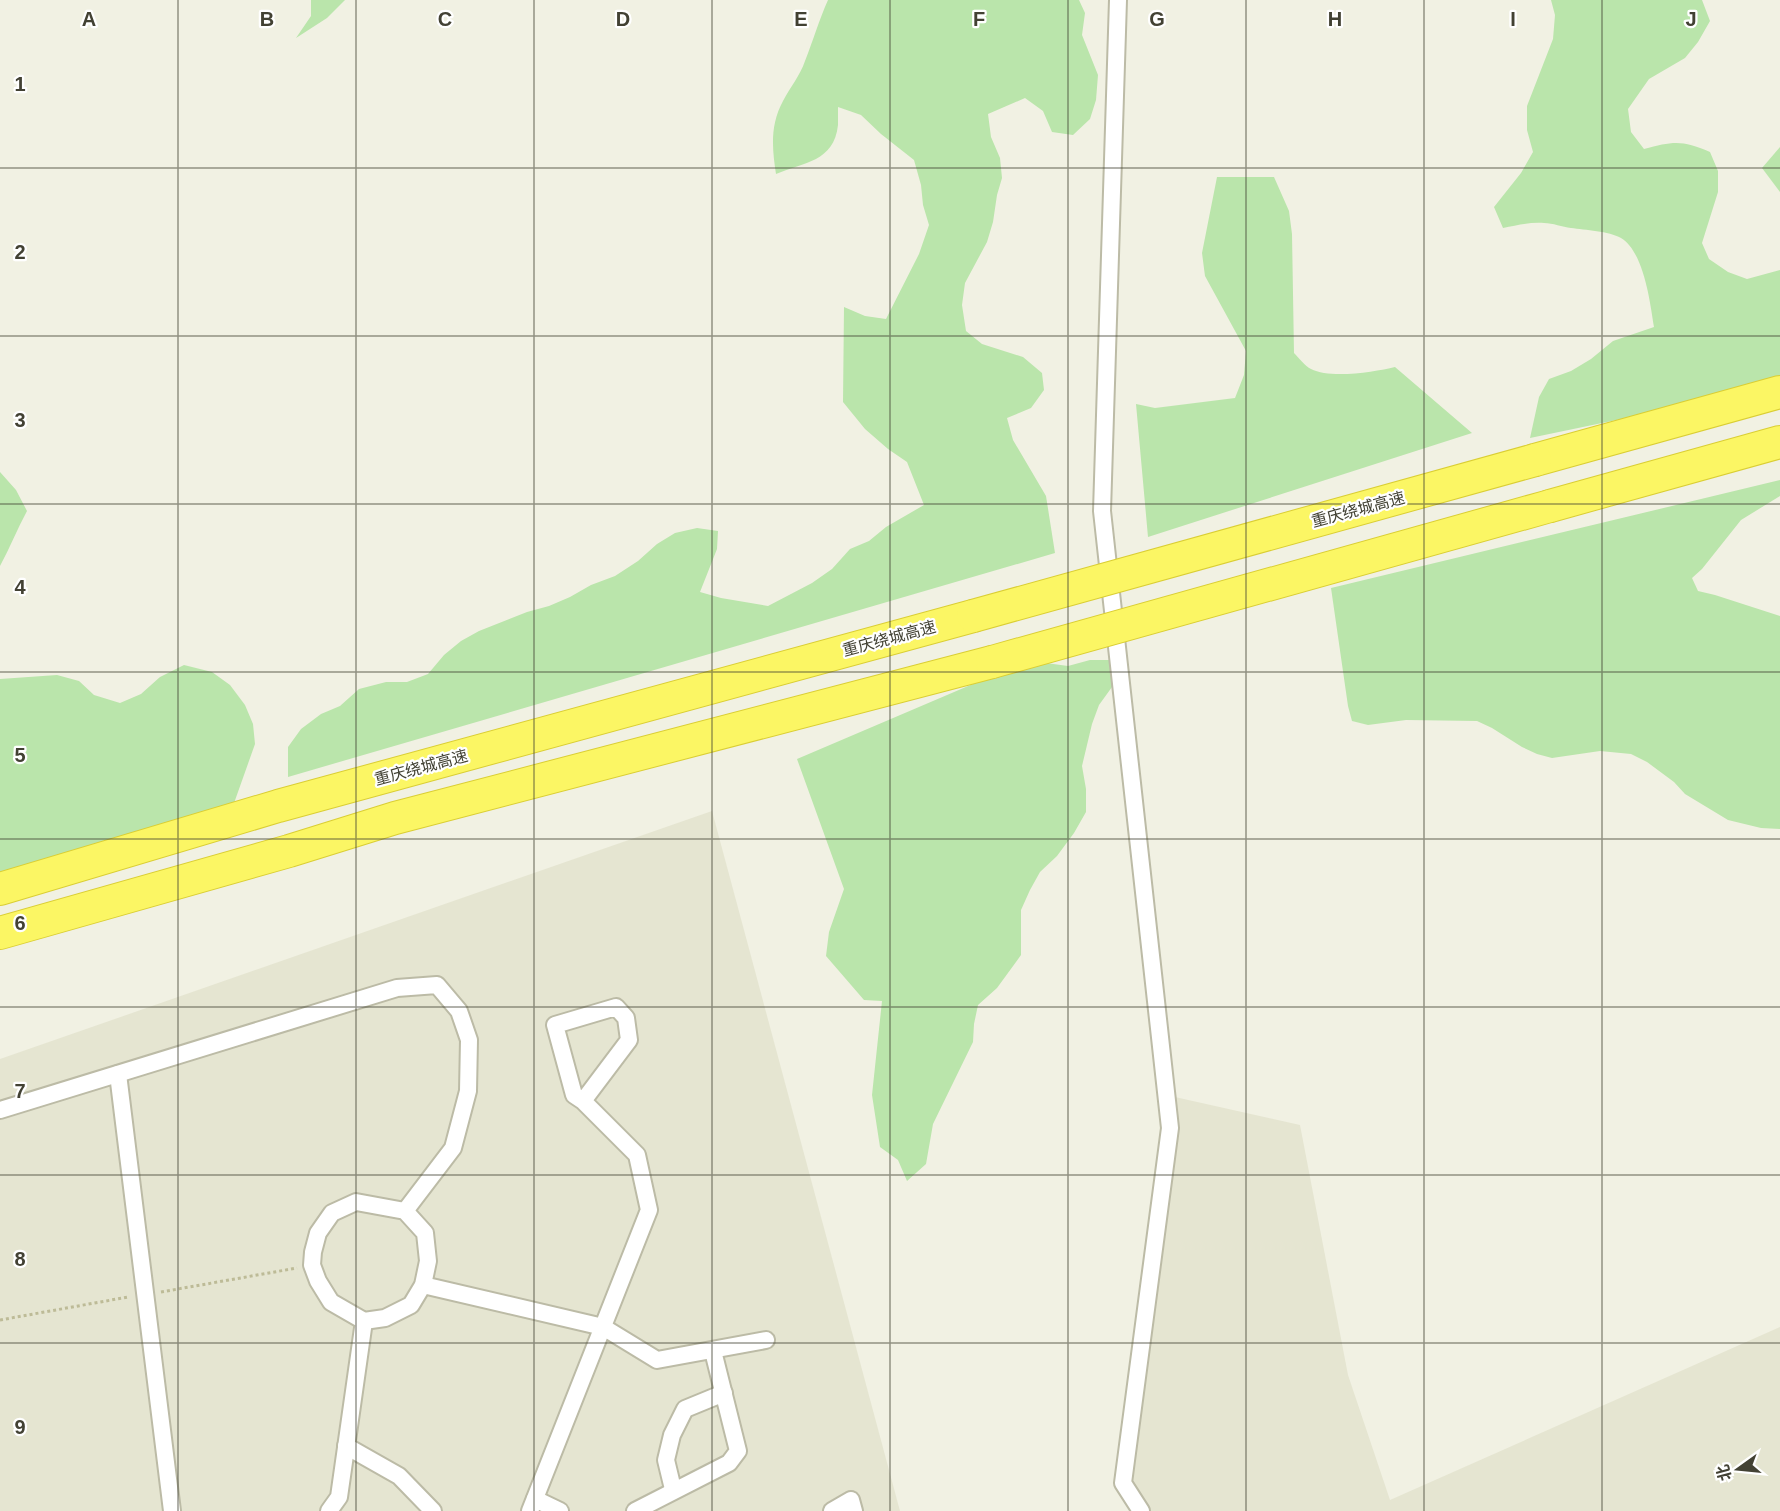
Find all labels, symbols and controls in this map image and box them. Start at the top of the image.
text: A [82,8,96,30]
text: B [260,8,274,30]
text: C [438,8,452,30]
text: D [616,8,630,30]
text: E [794,8,808,30]
text: F [973,8,985,30]
text: G [1149,8,1165,30]
text: H [1328,8,1342,30]
text: I [1510,8,1516,30]
text: J [1685,8,1697,30]
text: 1 [14,73,26,95]
text: 2 [14,241,26,263]
text: 3 [14,409,26,431]
street label: 重庆绕城高速 [1310,489,1407,530]
text: 4 [14,576,26,598]
street label: 重庆绕城高速 [841,618,938,659]
text: 5 [14,744,26,766]
street label: 重庆绕城高速 [373,747,470,788]
text: 6 [14,912,26,934]
text: 7 [14,1080,26,1102]
text: 8 [14,1248,26,1270]
text: 9 [14,1416,26,1438]
north arrow [1708,1439,1768,1499]
text: 北 [1714,1463,1734,1483]

